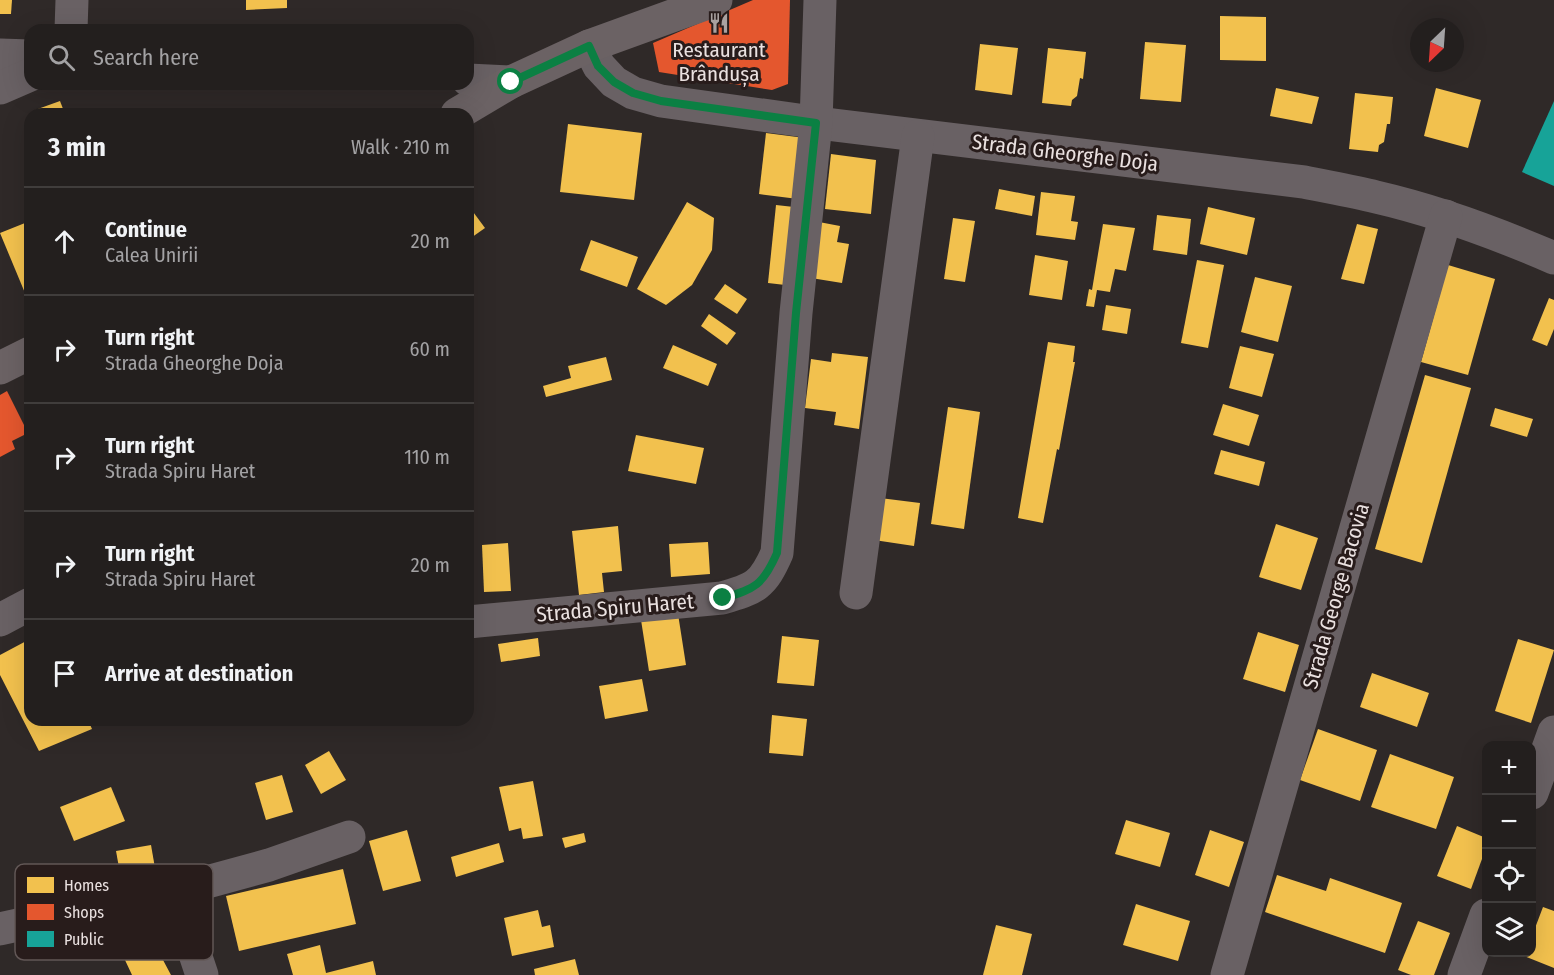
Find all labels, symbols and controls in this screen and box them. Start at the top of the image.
restaurant icon: Restaurant Brândușa [707,11,731,35]
north arrow [1410,18,1464,72]
search box [24,24,474,90]
place label: Restaurant Brândușa [672,37,766,87]
icon: search [45,41,78,74]
text: Search here [93,44,199,71]
route start [497,68,523,94]
street label: Strada Gheorghe Doja [970,129,1160,177]
text: 3 min [48,132,106,163]
text: Walk · 210 m [351,135,450,159]
text: Continue [105,216,187,243]
icon: ahead [48,225,81,258]
text: 20 m [411,229,450,253]
text: Calea Unirii [105,243,198,267]
text: Turn right [105,324,194,351]
icon: right [48,333,81,366]
text: 60 m [410,337,450,361]
text: Strada Gheorghe Doja [105,351,283,375]
text: Turn right [105,432,194,459]
icon: right [48,441,81,474]
text: 110 m [404,445,450,469]
text: Strada Spiru Haret [105,459,255,483]
street label: Strada George Bacovia [1297,500,1375,692]
text: Turn right [105,540,194,567]
icon: right [48,549,81,582]
text: 20 m [411,553,450,577]
text: Strada Spiru Haret [105,567,255,591]
route end [709,584,735,610]
street label: Strada Spiru Haret [535,588,695,628]
icon: arrive [48,657,81,690]
text: Arrive at destination [105,660,293,687]
map controls [1482,741,1536,957]
button: + [1482,741,1536,795]
button: − [1482,795,1536,849]
button: locate [1482,849,1536,903]
legend [15,864,213,960]
text: Homes [64,876,109,895]
text: Shops [64,903,104,922]
button: layers [1482,903,1536,957]
text: Public [64,930,104,949]

